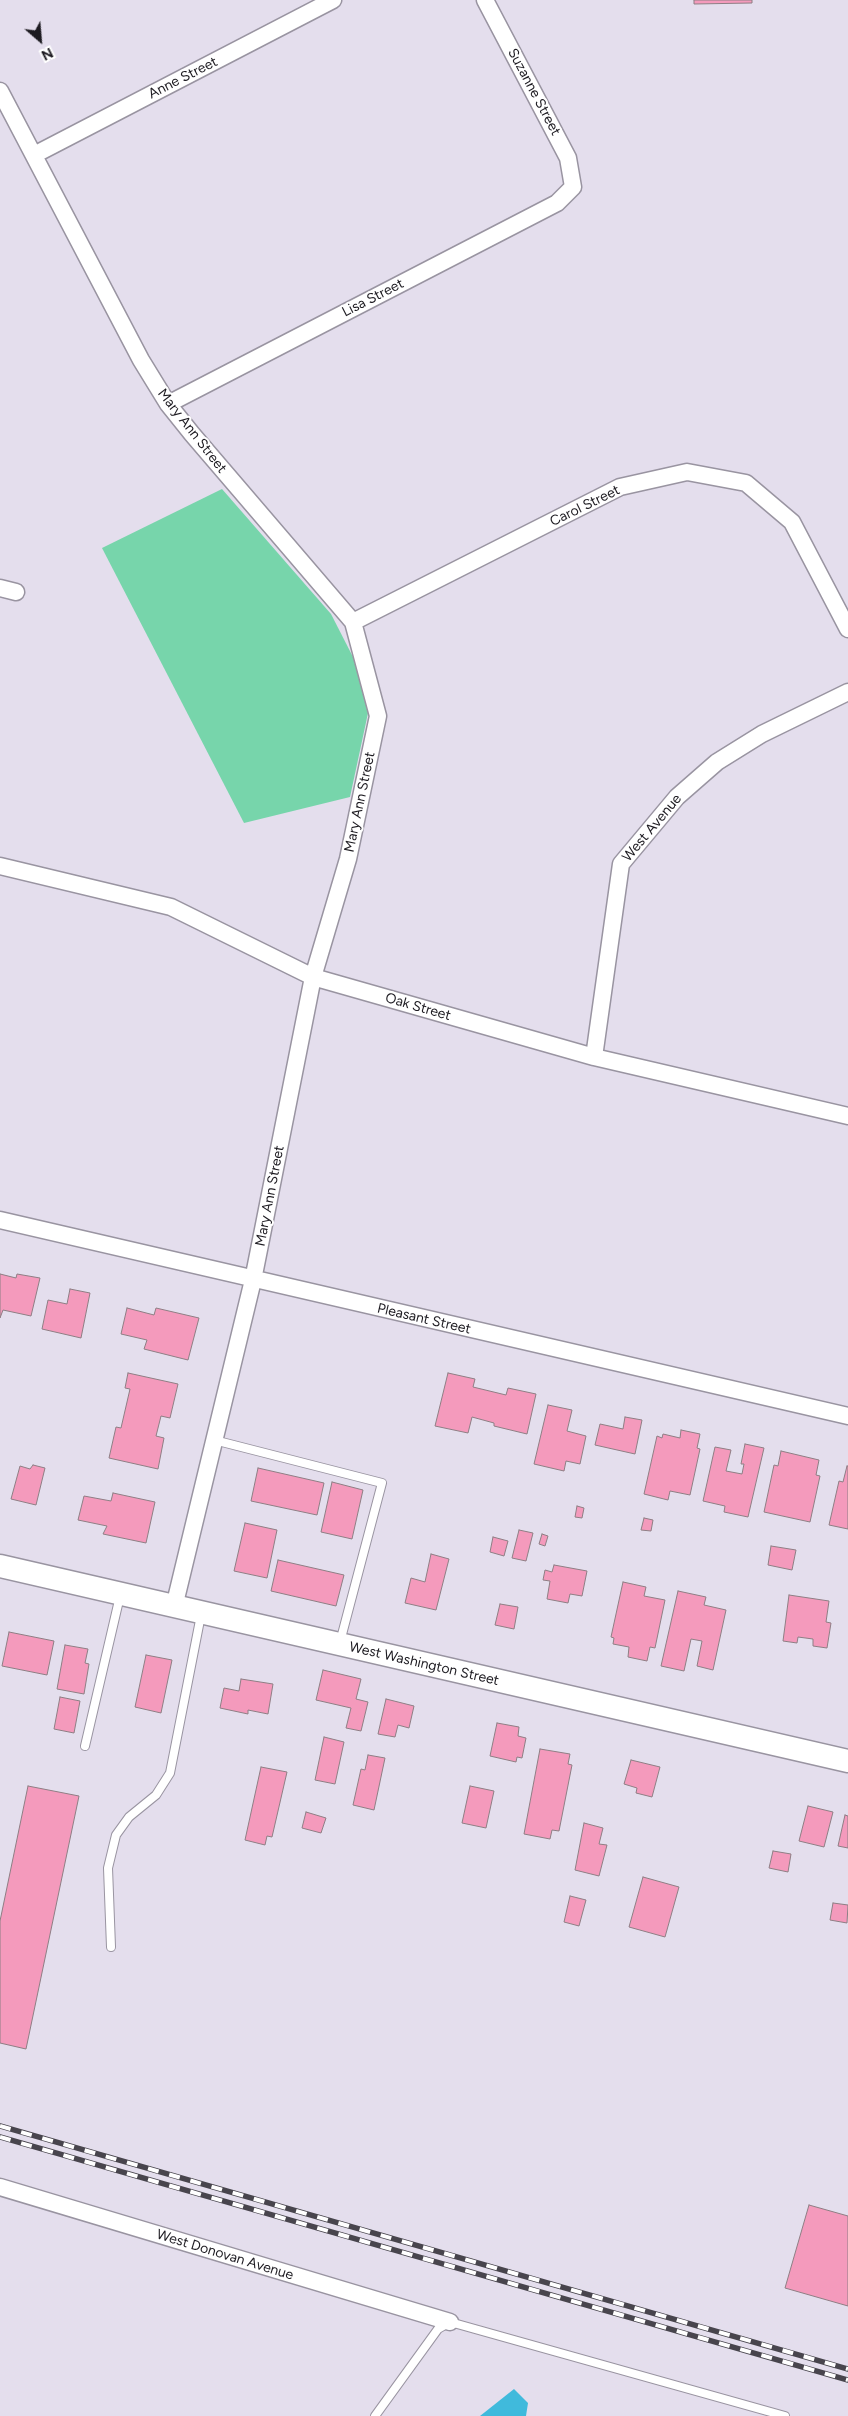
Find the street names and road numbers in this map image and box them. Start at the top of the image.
street label: Suzanne Street [504,46,564,138]
street label: Anne Street [146,53,220,103]
street label: Lisa Street [339,275,407,321]
street label: Mary Ann Street [154,386,230,476]
street label: Carol Street [547,482,623,530]
street label: Mary Ann Street [341,750,379,854]
street label: West Avenue [619,791,685,865]
street label: Oak Street [383,990,453,1024]
street label: Mary Ann Street [252,1144,288,1248]
street label: Pleasant Street [376,1300,472,1338]
street label: West Washington Street [347,1639,501,1689]
street label: West Donovan Avenue [155,2226,295,2284]

